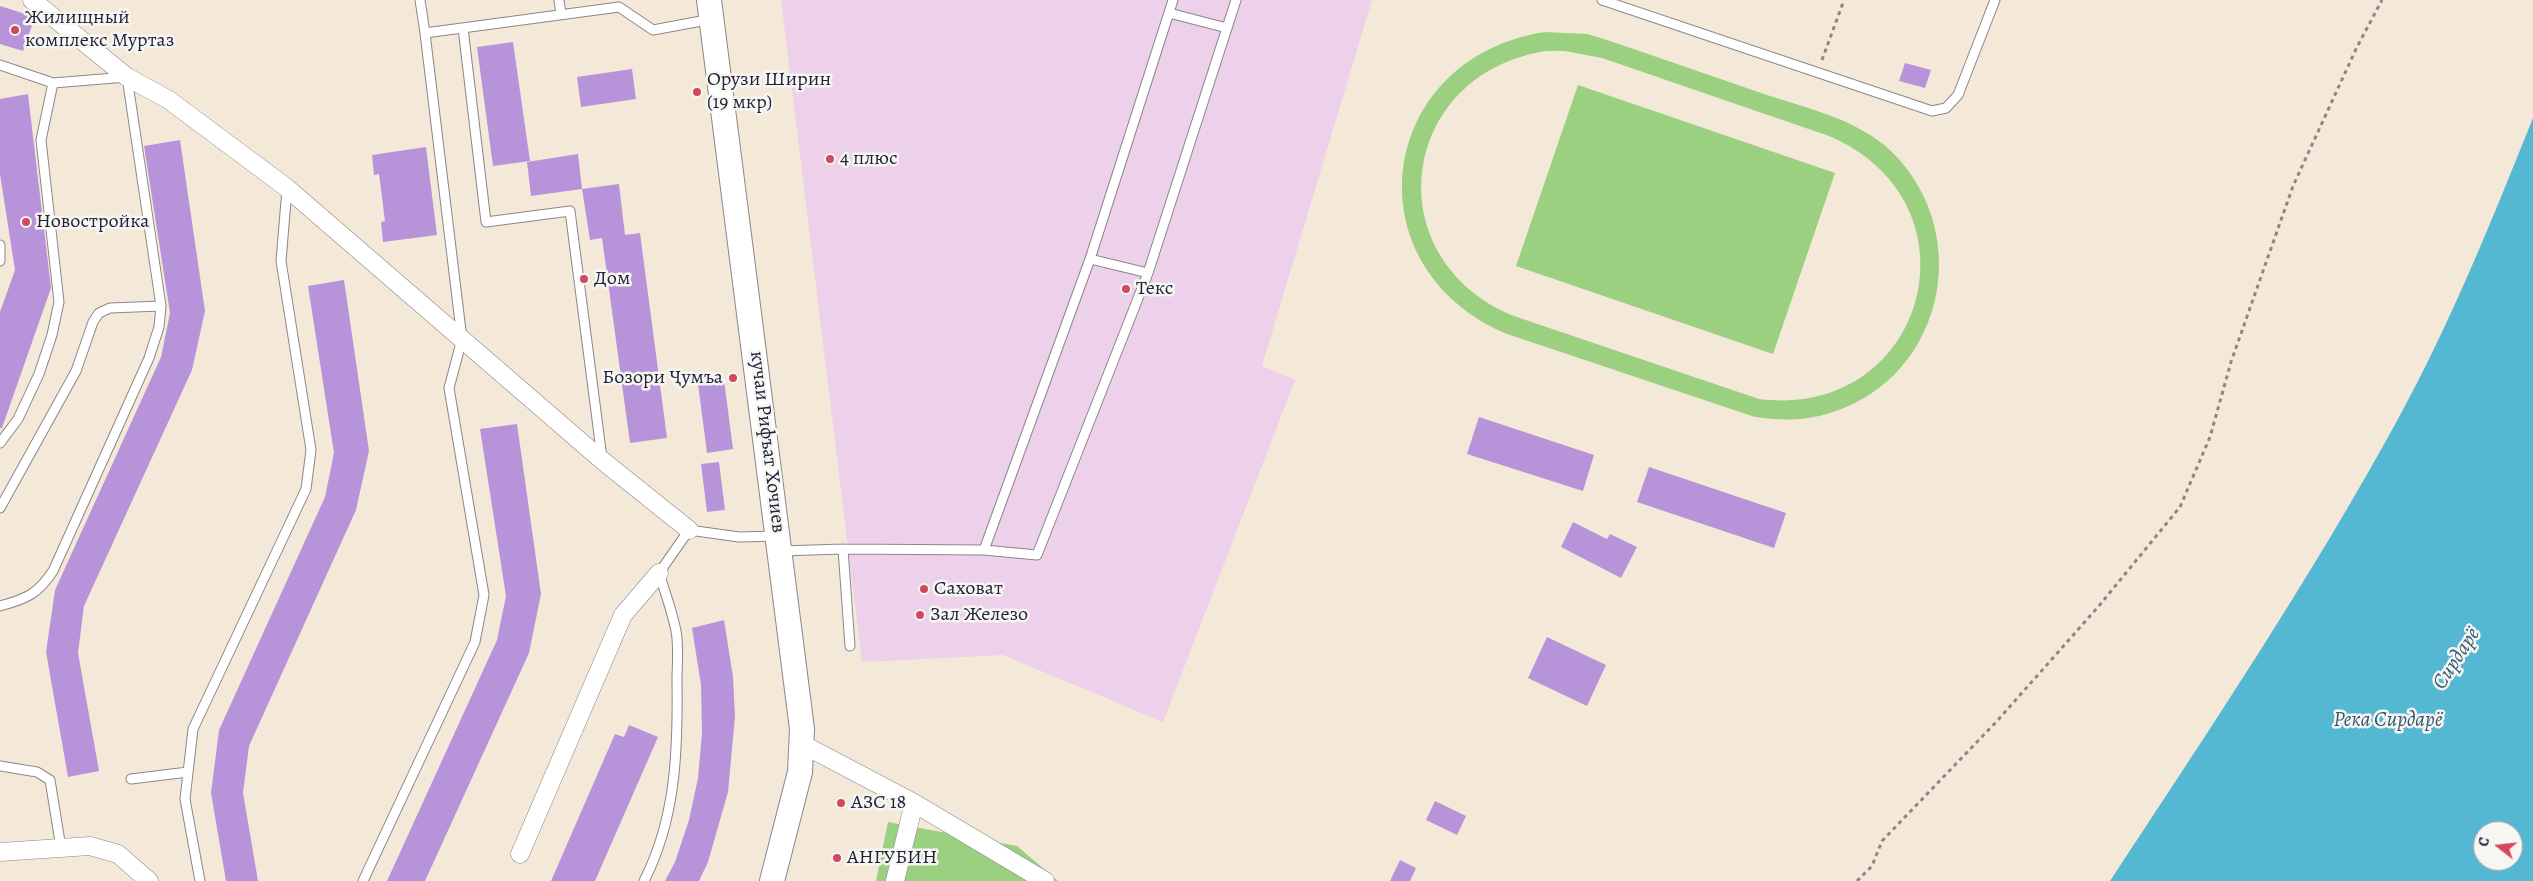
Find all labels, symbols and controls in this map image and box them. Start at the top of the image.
place label: Жилищный комплекс Муртаз [25,6,174,53]
marker: Жилищный комплекс Муртаз [9,24,21,36]
place label: Орузи Ширин (19 мкр) [707,68,831,115]
marker: Орузи Ширин (19 мкр) [691,86,703,98]
place label: 4 плюс [840,147,898,171]
marker: 4 плюс [824,153,836,165]
place label: Новостройка [36,210,150,234]
marker: Новостройка [20,216,32,228]
place label: Дом [594,267,630,291]
marker: Дом [578,273,590,285]
place label: Текс [1136,277,1173,301]
marker: Текс [1120,283,1132,295]
street label: кучаи Рифъат Хочиев [744,350,790,534]
place label: Бозори Ҷумъа [602,366,723,390]
marker: Бозори Ҷумъа [727,372,739,384]
place label: Саховат [934,577,1003,601]
marker: Саховат [918,583,930,595]
place label: Зал Железо [930,603,1028,627]
marker: Зал Железо [914,609,926,621]
water label: Сирдарё [2428,623,2486,695]
water label: Река Сирдарё [2334,708,2442,734]
place label: АЗС 18 [851,791,906,815]
marker: АЗС 18 [835,797,847,809]
north arrow [2473,821,2523,871]
text: С [2474,835,2494,849]
place label: АНГУБИН [847,846,937,870]
marker: АНГУБИН [831,852,843,864]

